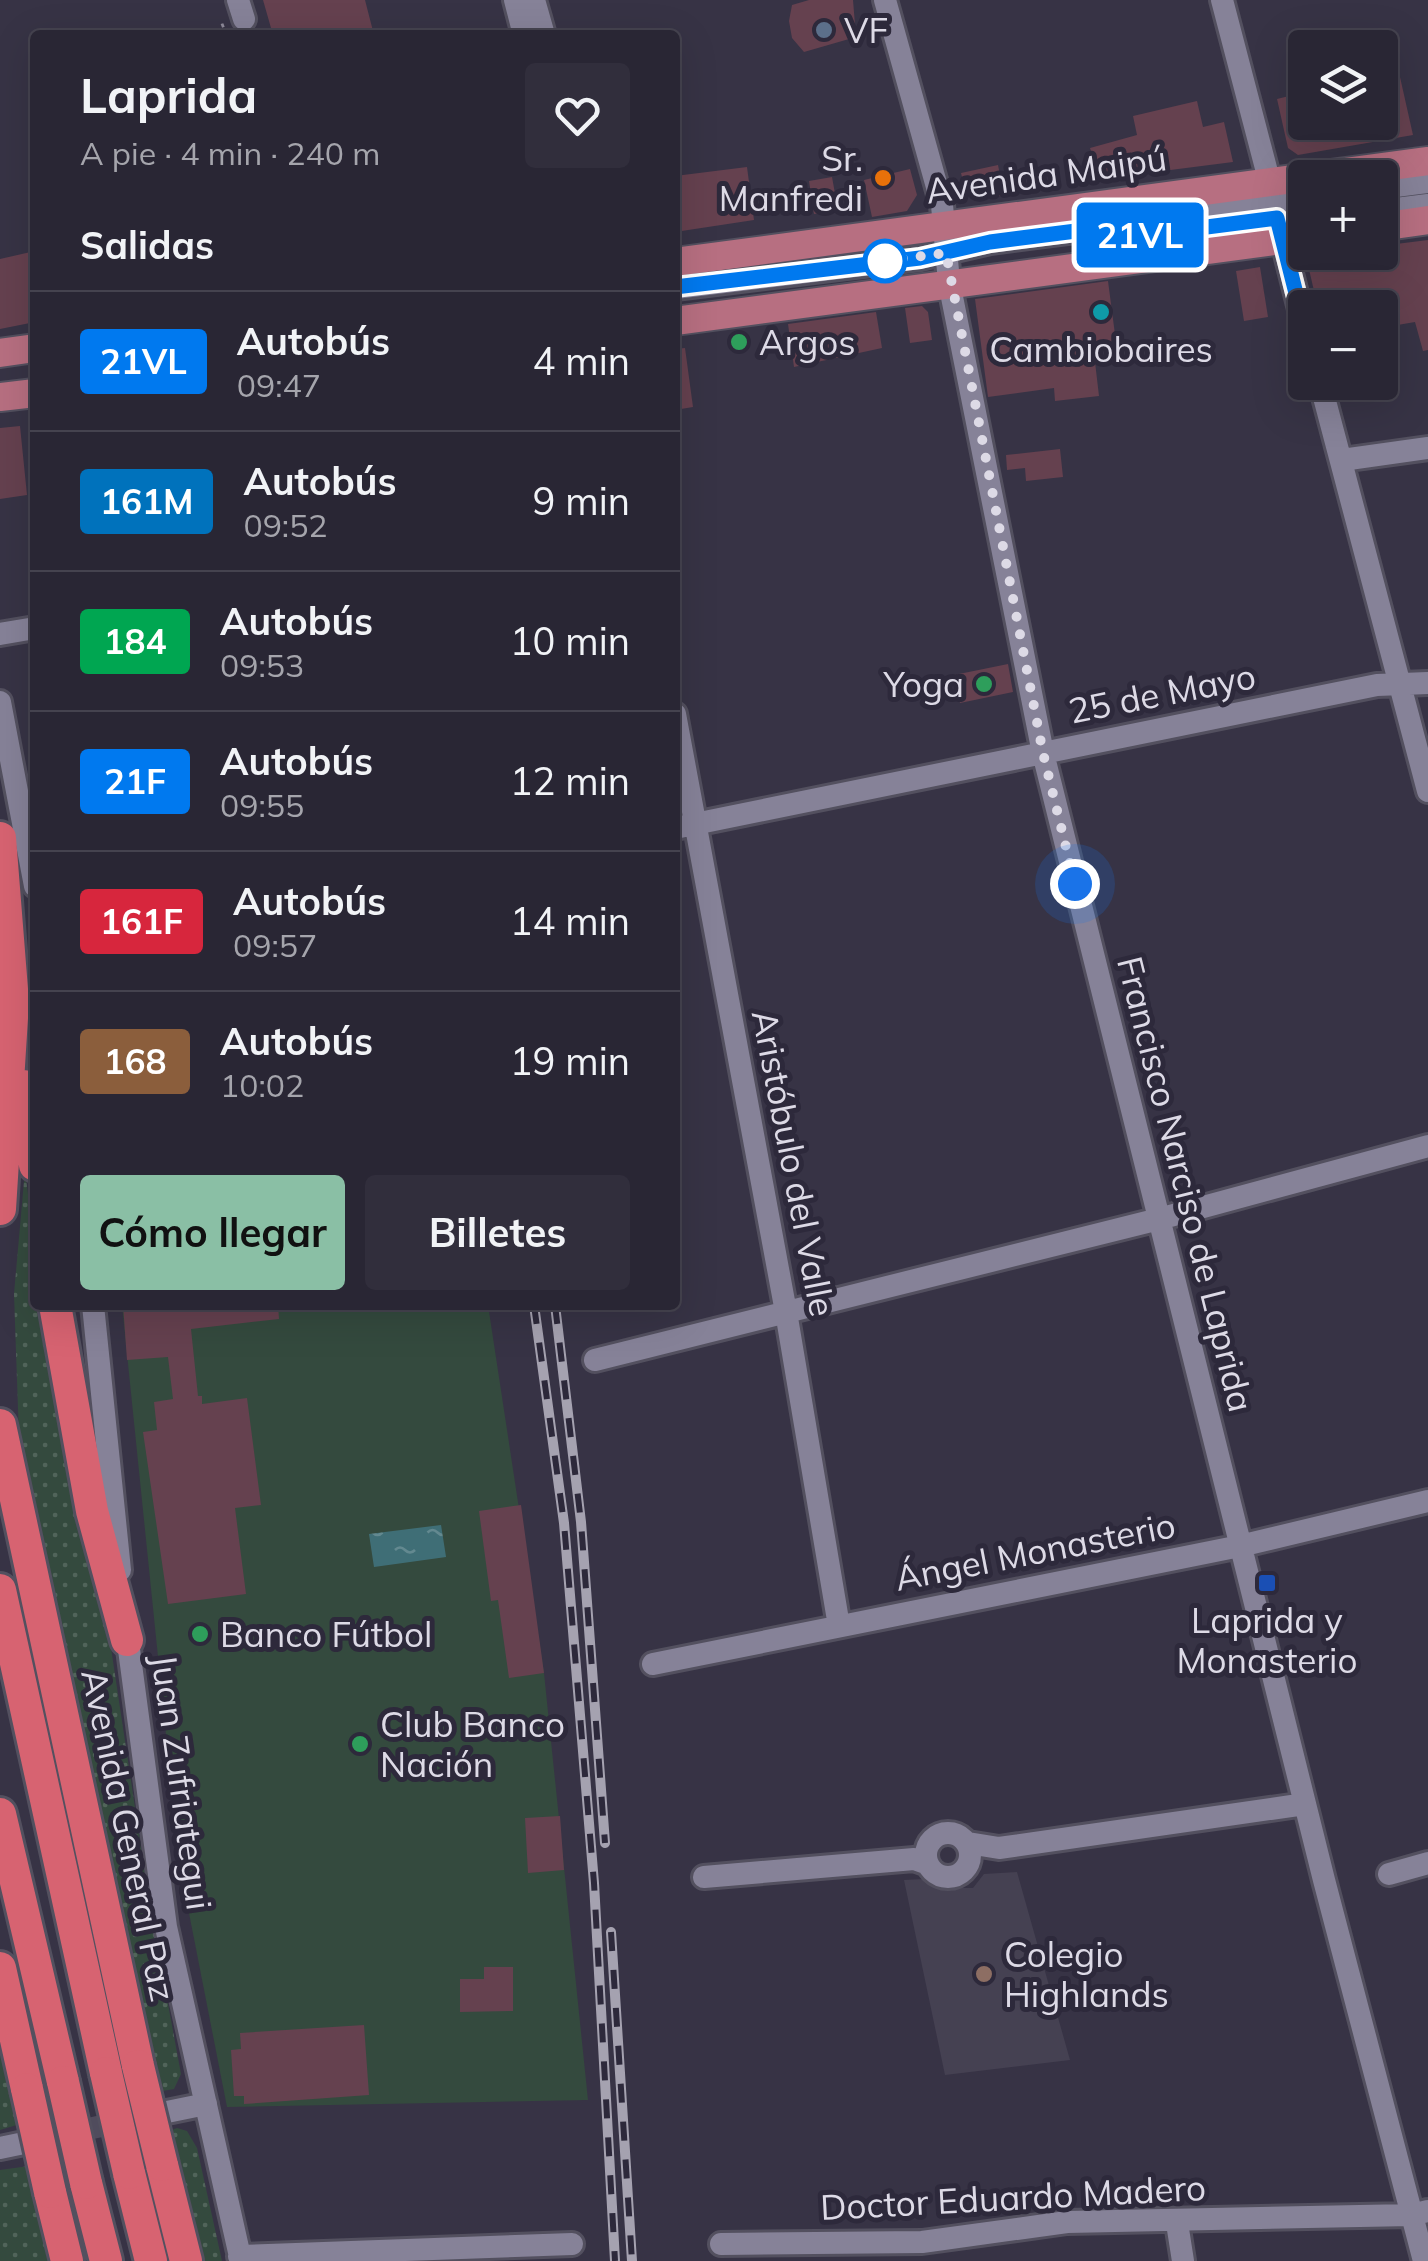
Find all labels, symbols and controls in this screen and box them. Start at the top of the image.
place label: VF [844,8,888,52]
marker: VF [813,19,835,41]
map controls [1288,30,1398,400]
button: layers [1288,30,1398,140]
button: heart [525,63,630,168]
text: Laprida [80,65,257,125]
text: A pie · 4 min · 240 m [80,133,380,173]
street label: Avenida Maipú [923,135,1169,213]
place label: Sr. Manfredi [719,136,863,220]
button: + [1288,160,1398,270]
marker: Sr. Manfredi [872,167,894,189]
line badge: 21VL [1070,202,1210,268]
text: 21VL [1097,213,1183,257]
text: Salidas [80,221,214,269]
unlabelled marker [864,240,906,282]
button: − [1288,290,1398,400]
marker: Cambiobaires [1090,301,1112,323]
text: Autobús [237,317,390,365]
place label: Argos [759,320,856,364]
place label: Cambiobaires [989,327,1213,371]
marker: Argos [728,331,750,353]
text: 4 min [533,337,630,385]
text: 21VL [100,339,187,383]
text: 09:47 [237,365,321,405]
text: Autobús [243,457,397,505]
text: 9 min [533,477,630,525]
text: 161M [100,479,193,523]
text: 09:52 [243,505,328,545]
text: Autobús [220,597,373,645]
text: 10 min [510,617,630,665]
text: 184 [103,619,167,663]
text: 09:53 [220,645,304,685]
street label: 25 de Mayo [1065,653,1259,733]
place label: Yoga [882,662,964,706]
marker: Yoga [973,673,995,695]
text: Autobús [220,737,373,785]
text: 12 min [510,757,630,805]
text: 21F [104,759,166,803]
text: 09:55 [220,785,304,825]
your location [1050,859,1100,909]
text: Autobús [233,877,386,925]
text: 14 min [510,897,630,945]
text: 161F [100,899,183,943]
text: 09:57 [233,925,317,965]
street label: Francisco Narciso de Laprida [1108,952,1264,1416]
street label: Aristóbulo del Valle [743,1006,845,1320]
text: Autobús [220,1017,373,1065]
text: 19 min [510,1037,630,1085]
text: 168 [103,1039,167,1083]
text: 10:02 [220,1065,304,1105]
button: Cómo llegar [80,1175,345,1290]
button: Billetes [365,1175,630,1290]
street label: Ángel Monasterio [891,1502,1179,1600]
marker: Laprida y Monasterio [1256,1572,1278,1594]
place label: Laprida y Monasterio [1177,1598,1357,1682]
place label: Banco Fútbol [220,1612,432,1656]
marker: Banco Fútbol [189,1623,211,1645]
street label: Juan Zufriategui [142,1651,222,1913]
street label: Avenida General Paz [72,1665,186,2005]
place label: Club Banco Nación [380,1702,565,1786]
marker: Club Banco Nación [349,1733,371,1755]
place label: Colegio Highlands [1004,1932,1169,2016]
marker: Colegio Highlands [973,1963,995,1985]
street label: Doctor Eduardo Madero [819,2165,1207,2229]

